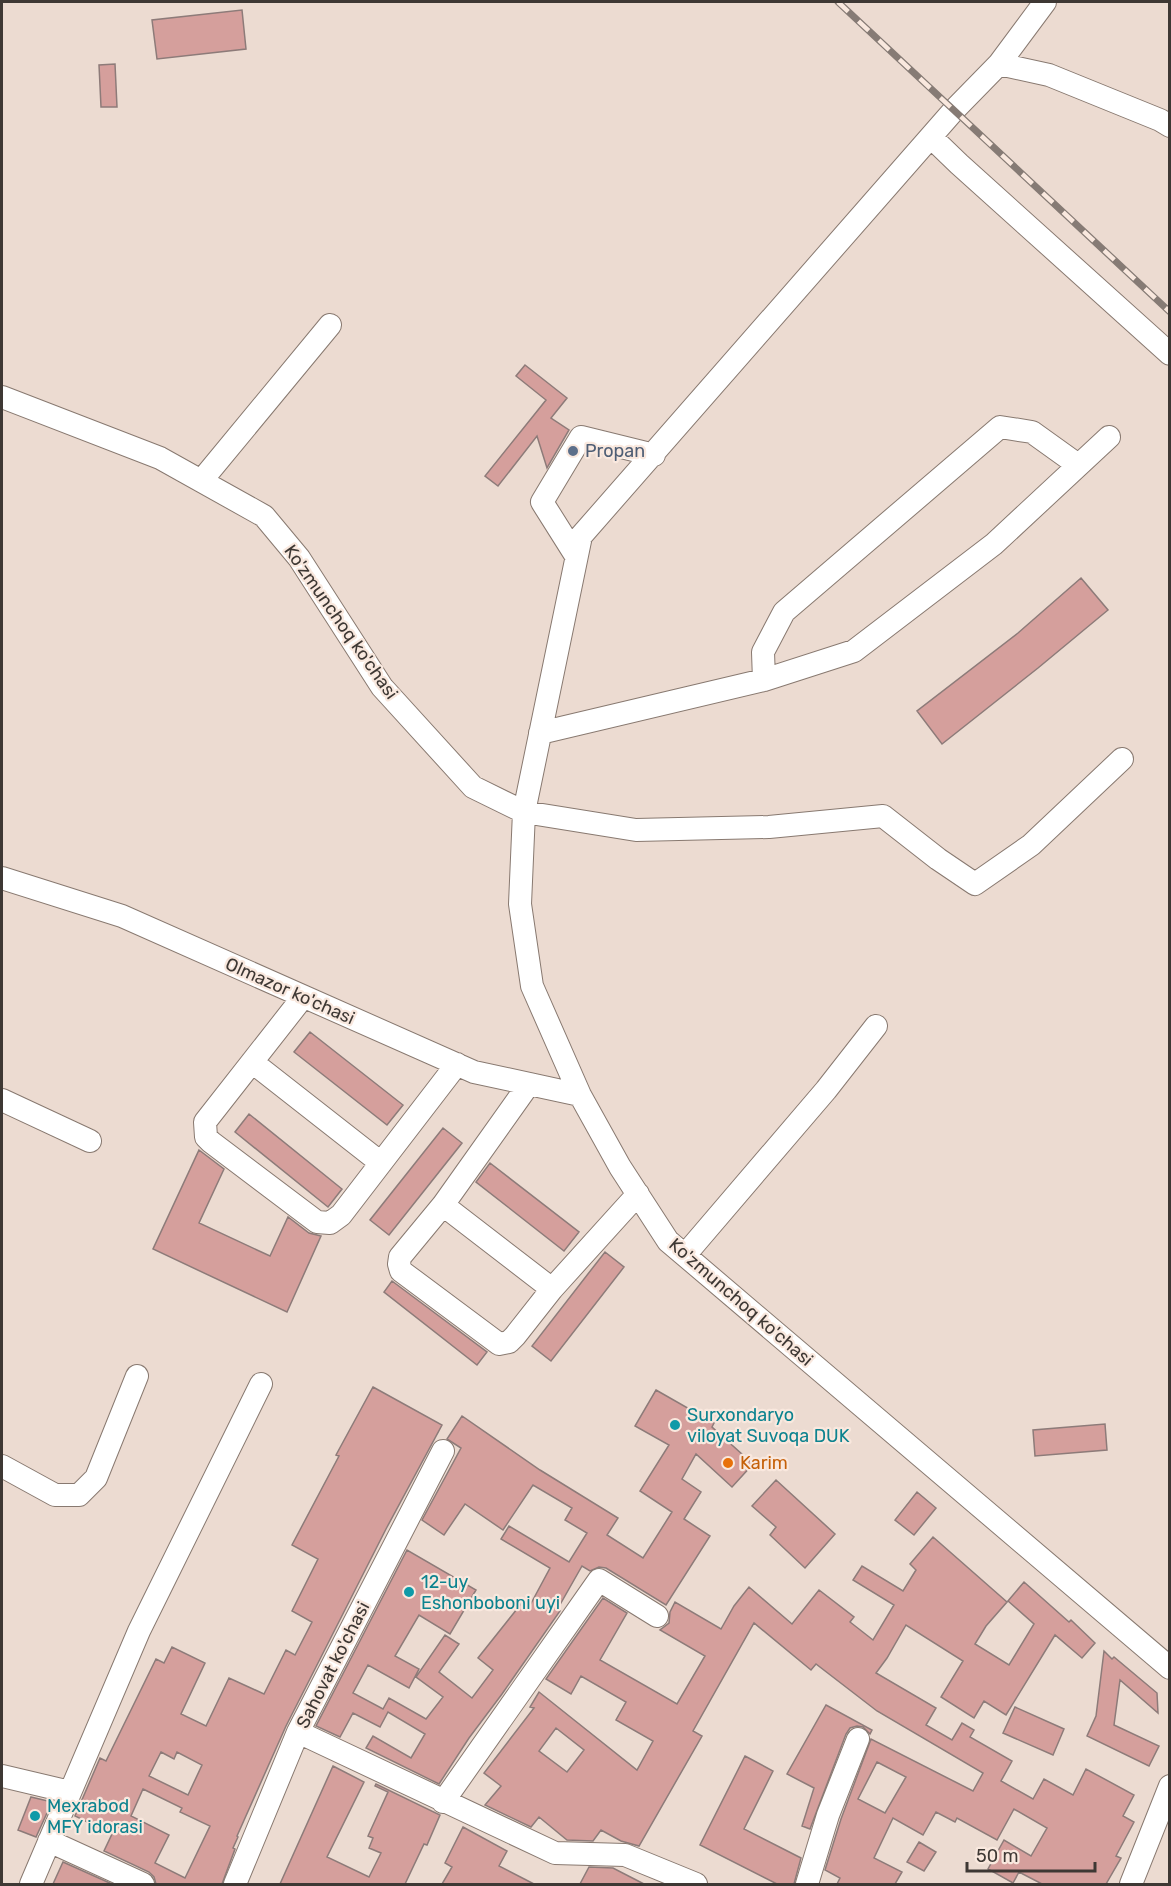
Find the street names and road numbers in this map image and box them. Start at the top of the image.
street label: Ko'zmunchoq ko'chasi [279,540,403,704]
street label: Olmazor ko'chasi [222,953,358,1029]
street label: Ko'zmunchoq ko'chasi [664,1233,818,1371]
street label: Sahovat ko'chasi [292,1598,374,1732]

